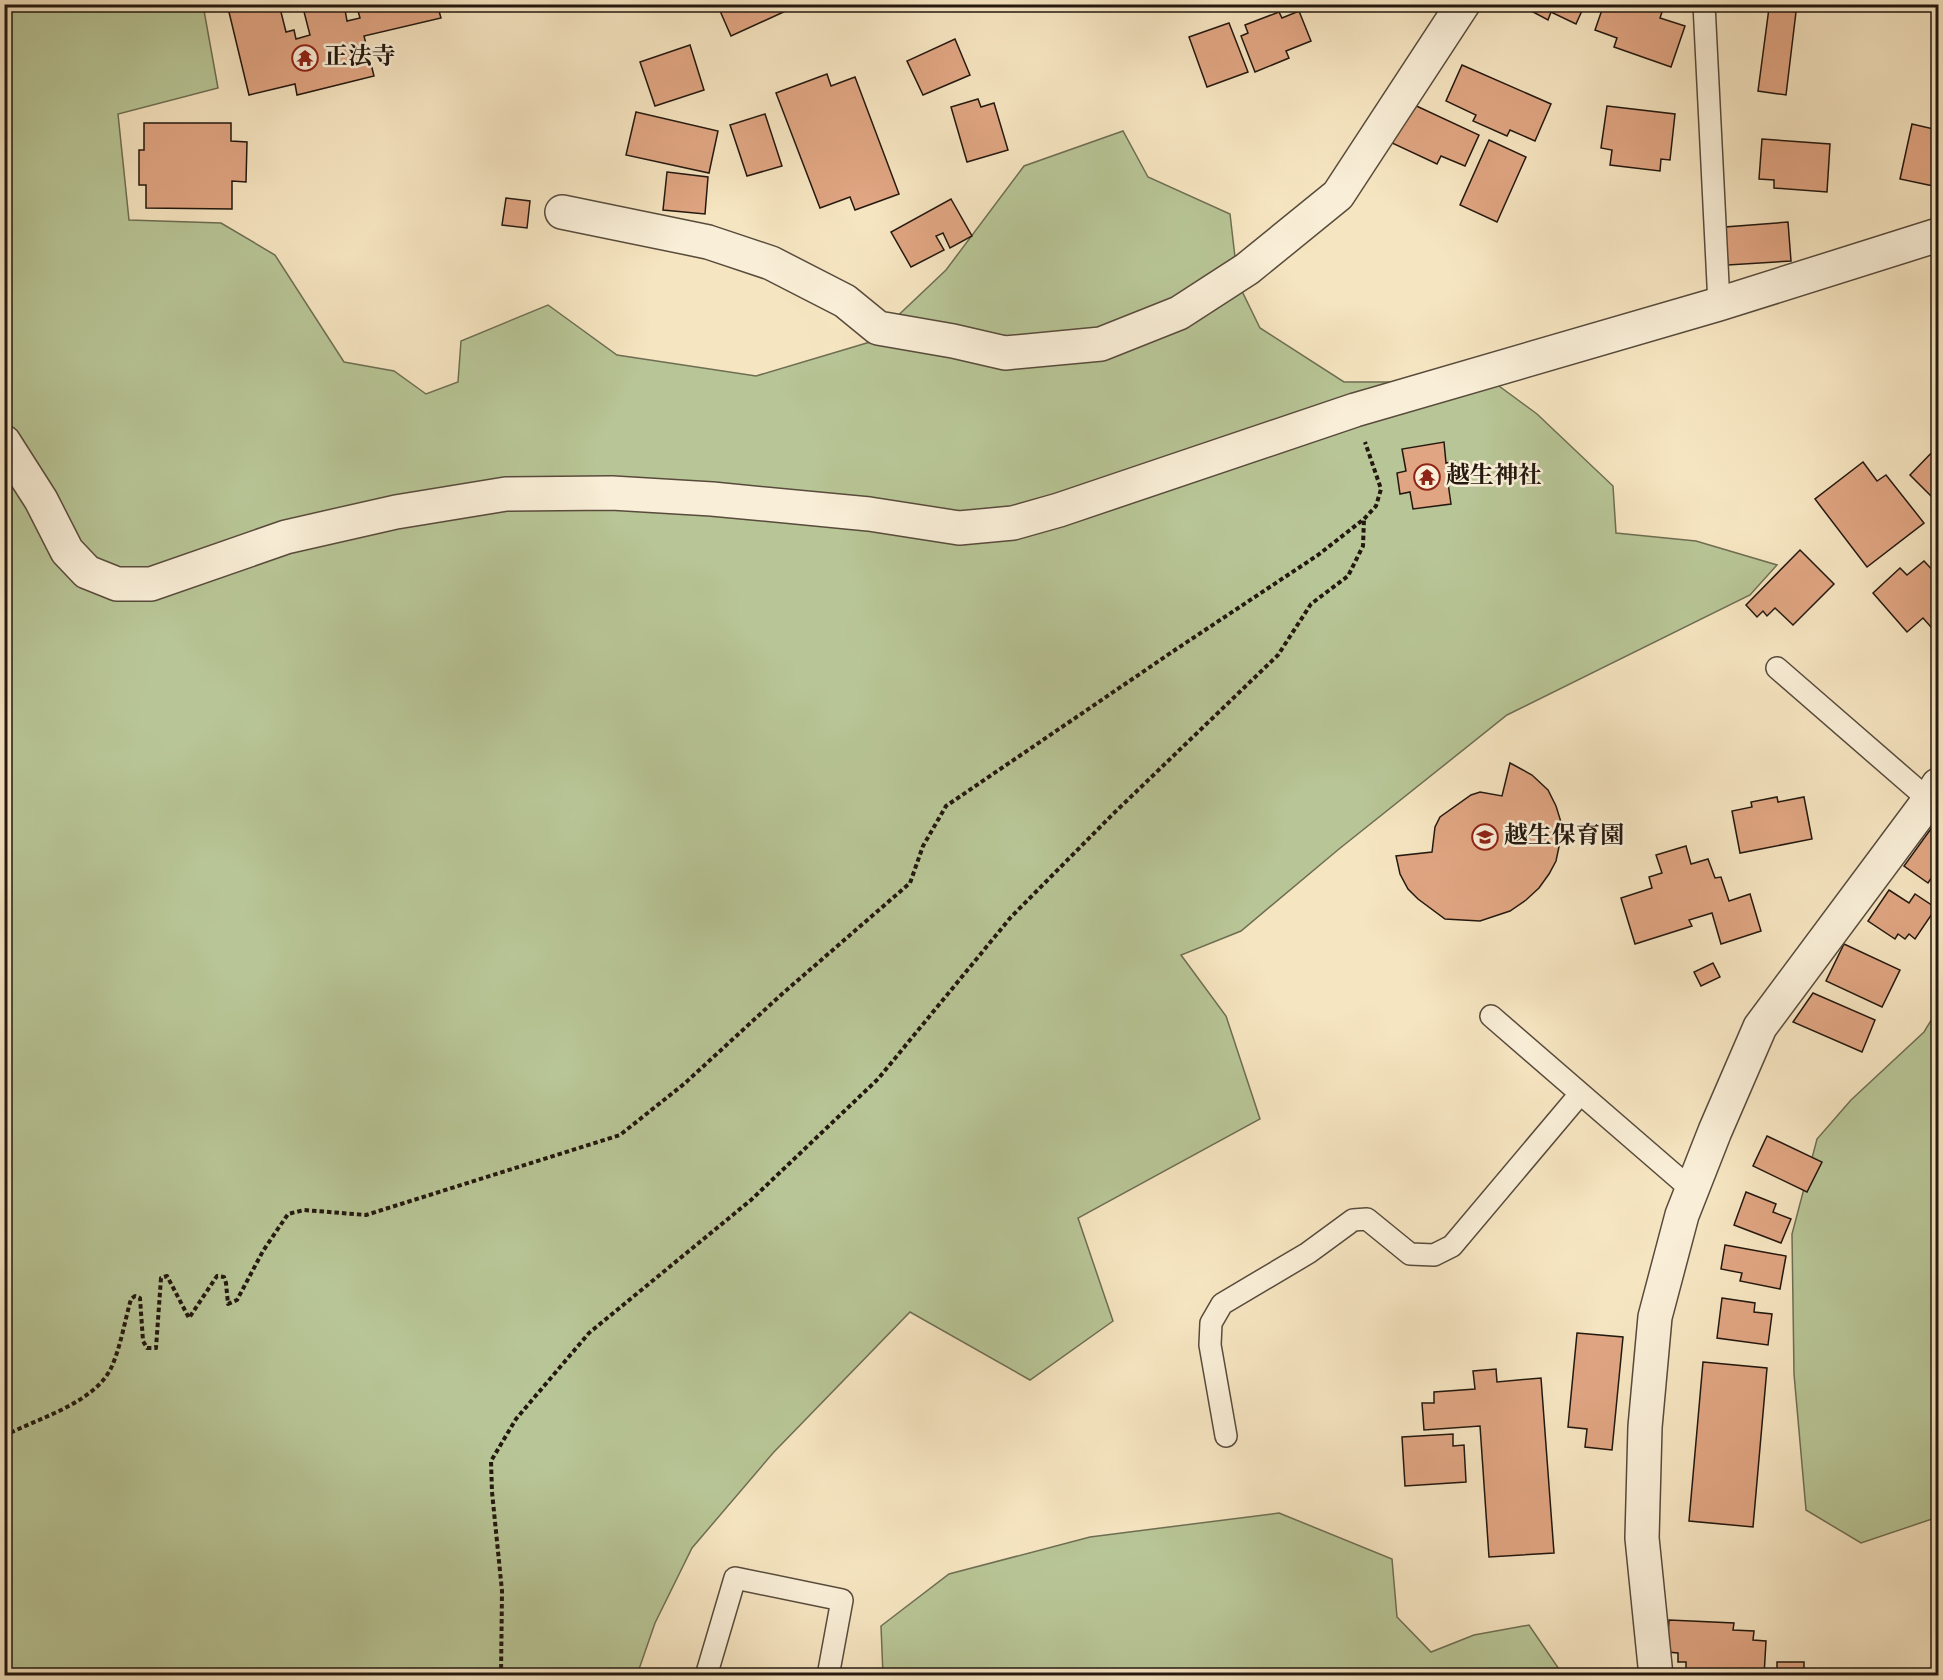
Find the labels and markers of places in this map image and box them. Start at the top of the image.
temple icon: 正法寺 [290,43,320,73]
place label: 正法寺 [324,43,396,70]
temple icon: 越生神社 [1412,462,1442,492]
place label: 越生神社 [1446,462,1542,489]
school or university icon: 越生保育園 [1470,822,1500,852]
place label: 越生保育園 [1504,822,1624,849]

